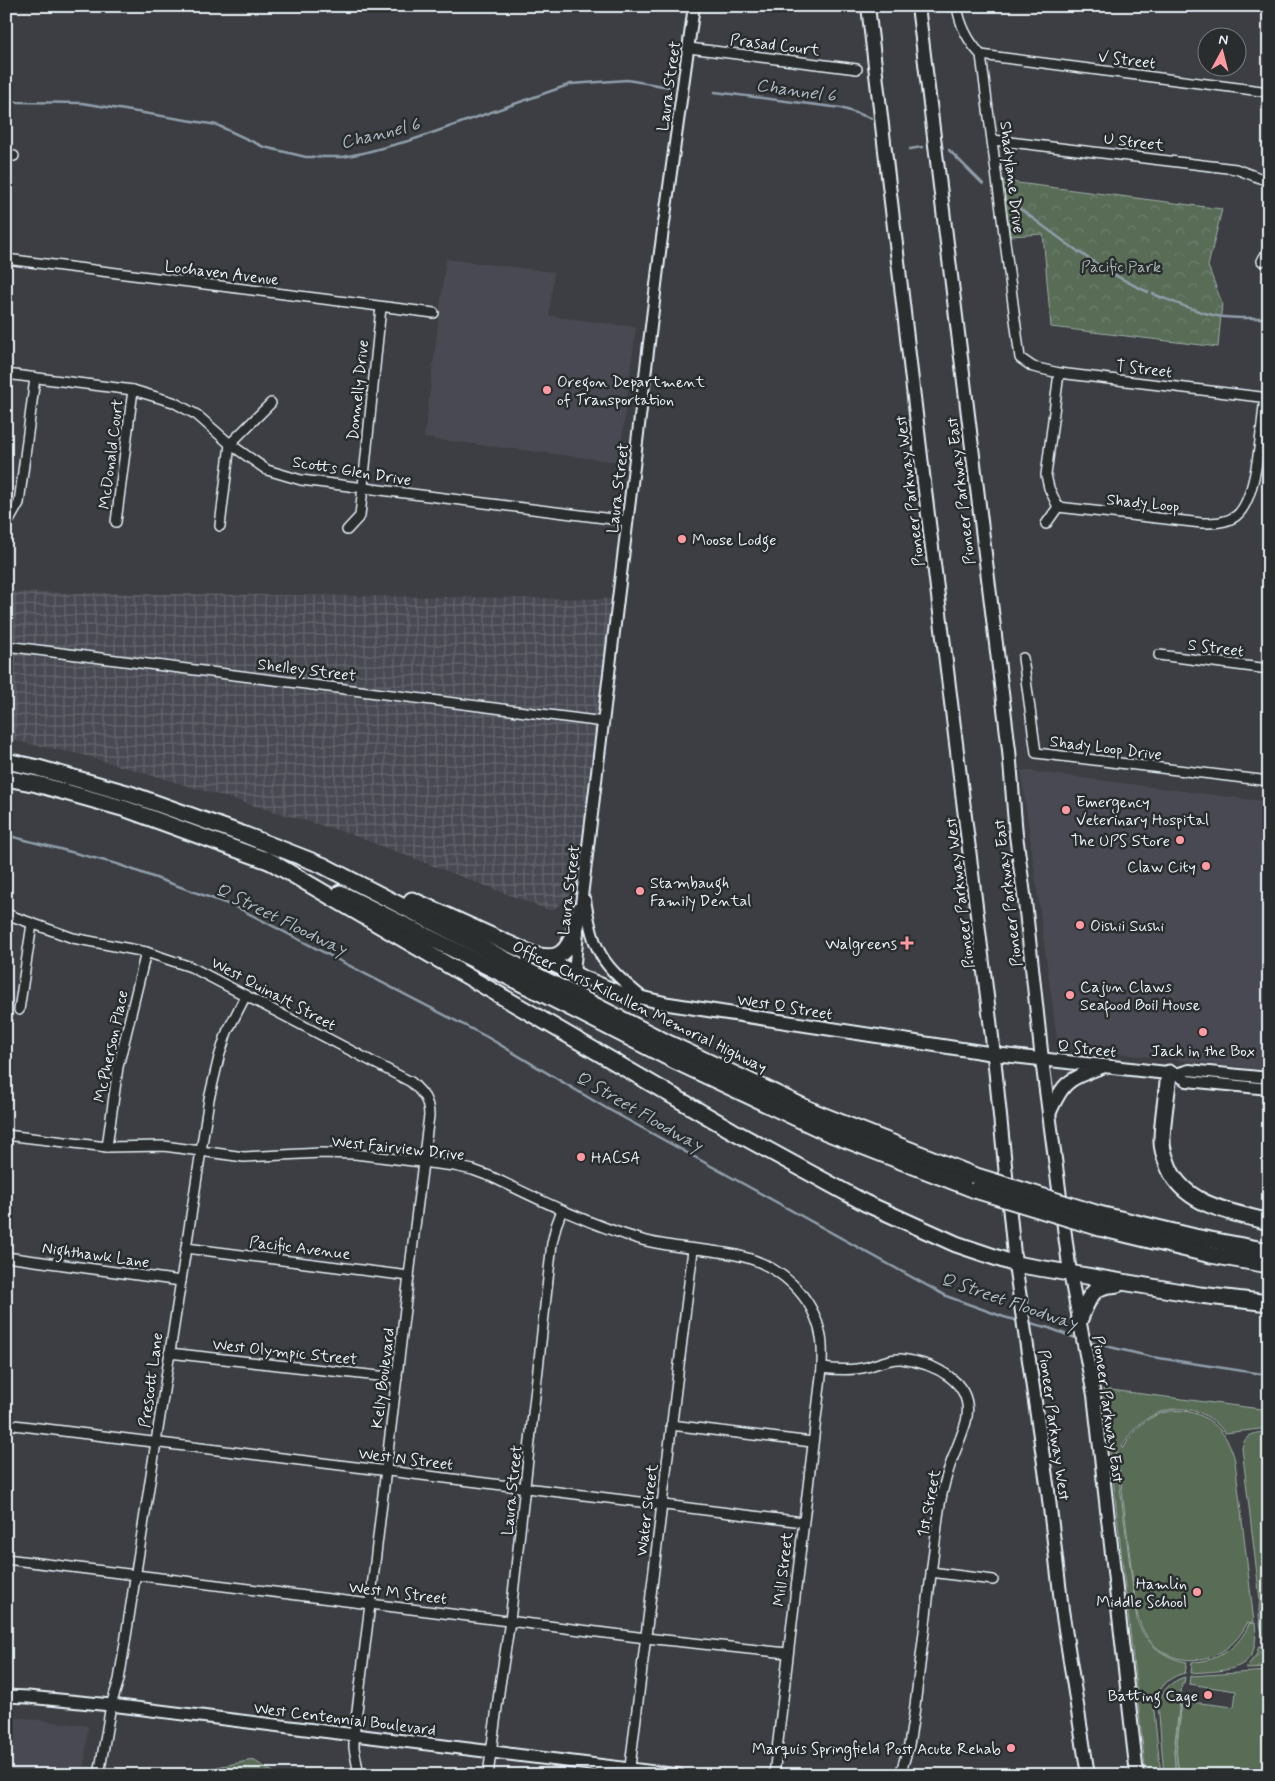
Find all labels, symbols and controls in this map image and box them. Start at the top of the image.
north arrow [1198,28,1248,78]
street label: Prasad Court [729,30,821,61]
text: N [1218,31,1229,50]
street label: Laura Street [653,39,686,133]
street label: V Street [1097,47,1157,74]
water label: Channel 6 [754,73,838,109]
water label: Channel 6 [338,112,423,155]
street label: Shadylane Drive [994,120,1029,234]
street label: U Street [1102,128,1166,157]
street label: Lochaven Avenue [164,256,280,291]
park label: Pacific Park [1081,257,1161,278]
street label: Donnelly Drive [343,339,374,441]
street label: T Street [1114,356,1173,383]
place label: Oregon Department of Transportation [557,372,706,411]
marker: Oregon Department of Transportation [541,384,553,396]
street label: McDonald Court [94,398,129,510]
street label: Pioneer Parkway West [891,414,930,568]
street label: Pioneer Parkway East [942,416,981,566]
street label: Laura Street [603,441,634,535]
street label: Scotts Glen Drive [291,452,413,491]
street label: Shady Loop [1105,489,1180,518]
place label: Moose Lodge [692,530,776,552]
marker: Moose Lodge [676,533,688,545]
street label: S Street [1187,635,1245,662]
street label: Shelley Street [256,654,358,687]
street label: Shady Loop Drive [1049,731,1163,766]
place label: Emergency Veterinary Hospital [1076,792,1209,831]
marker: Emergency Veterinary Hospital [1060,804,1072,816]
street label: Pioneer Parkway West [941,816,980,970]
street label: Pioneer Parkway East [989,818,1028,968]
place label: The UPS Store [1071,831,1170,852]
marker: The UPS Store [1174,834,1186,846]
street label: Laura Street [554,843,585,937]
place label: Claw City [1127,857,1196,878]
marker: Claw City [1200,860,1212,872]
place label: Stambaugh Family Dental [650,873,751,912]
water label: Q Street Floodway [211,878,351,963]
marker: Stambaugh Family Dental [634,885,646,897]
place label: Oishii Sushi [1090,916,1165,937]
marker: Oishii Sushi [1074,919,1086,931]
place label: Walgreens [825,934,897,956]
street label: Officer Chris Kilcullen Memorial Highway [508,936,770,1079]
marker: Walgreens [901,937,913,949]
street label: West Quinalt Street [207,953,339,1036]
place label: Cajun Claws Seafood Boil House [1080,977,1201,1018]
street label: McPherson Place [89,988,134,1104]
marker: Cajun Claws Seafood Boil House [1064,989,1076,1001]
street label: West Q Street [736,990,834,1025]
marker: Jack in the Box [1197,1026,1209,1038]
street label: Q Street [1056,1036,1117,1063]
place label: Jack in the Box [1151,1041,1255,1062]
water label: Q Street Floodway [571,1066,708,1159]
street label: West Fairview Drive [330,1131,465,1166]
place label: HACSA [591,1148,640,1169]
marker: HACSA [575,1151,587,1163]
street label: Pacific Avenue [248,1232,352,1265]
street label: Nighthawk Lane [41,1238,151,1274]
water label: Q Street Floodway [937,1267,1082,1337]
street label: Kelly Boulevard [367,1327,400,1430]
street label: Prescott Lane [134,1331,169,1429]
street label: West Olympic Street [211,1334,359,1371]
street label: Pioneer Parkway East [1087,1334,1128,1484]
street label: Pioneer Parkway West [1033,1349,1074,1502]
street label: West N Street [357,1443,454,1476]
street label: Laura Street [497,1443,528,1536]
street label: Water Street [631,1462,664,1558]
street label: 1st Street [913,1467,946,1539]
street label: Mill Street [769,1530,799,1608]
place label: Hamlin Middle School [1096,1574,1187,1613]
street label: West M Street [348,1577,448,1610]
marker: Hamlin Middle School [1191,1586,1203,1598]
place label: Batting Cage [1108,1686,1198,1708]
marker: Batting Cage [1202,1689,1214,1701]
street label: West Centennial Boulevard [253,1698,437,1741]
place label: Marquis Springfield Post Acute Rehab [752,1739,1001,1761]
marker: Marquis Springfield Post Acute Rehab [1005,1742,1017,1754]

